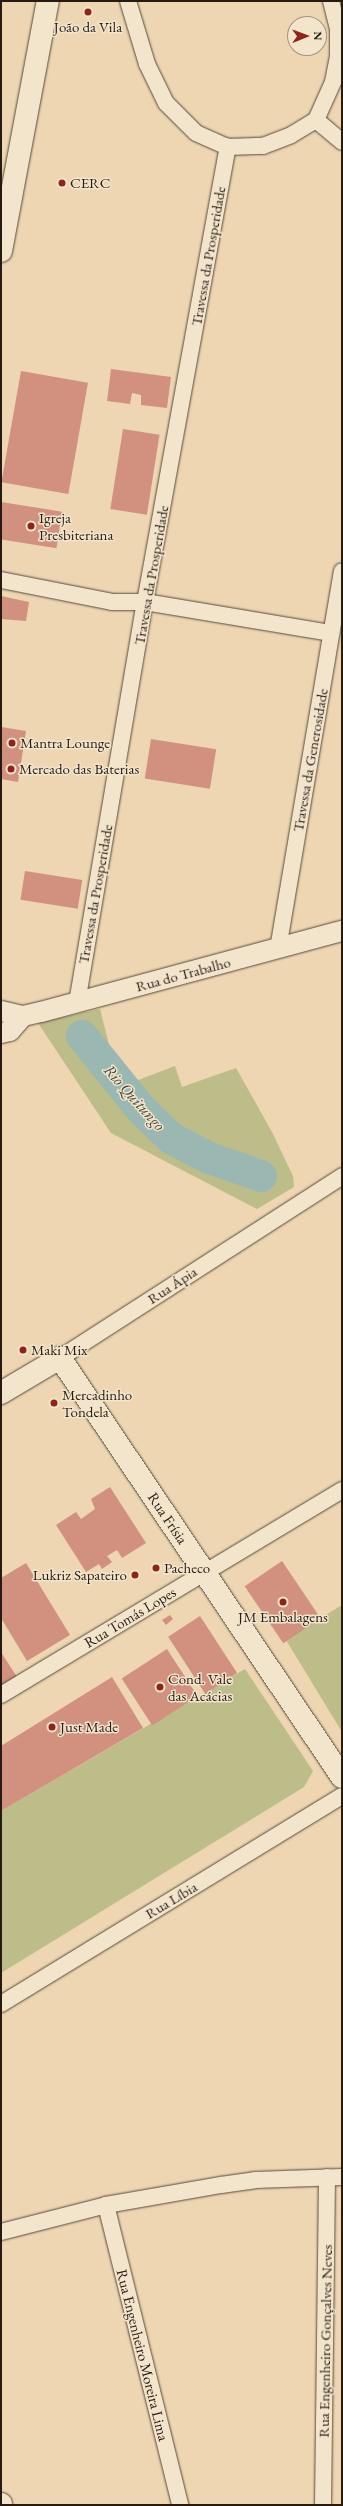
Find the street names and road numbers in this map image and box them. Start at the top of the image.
street label: Travessa da Prosperidade [187,185,229,327]
street label: Travessa da Prosperidade [130,504,172,646]
street label: Travessa da Generosidade [289,687,331,833]
street label: Travessa da Prosperidade [74,823,116,965]
street label: Rua do Trabalho [134,953,232,995]
street label: Rua Ápia [144,1262,200,1308]
street label: Rua Frísia [144,1489,192,1547]
street label: Rua Tomás Lopes [81,1583,179,1651]
street label: Rua Líbia [142,1878,200,1922]
street label: Rua Engenheiro Gonçalves Neves [314,2244,336,2438]
street label: Rua Engenheiro Moreira Lima [113,2267,173,2443]

